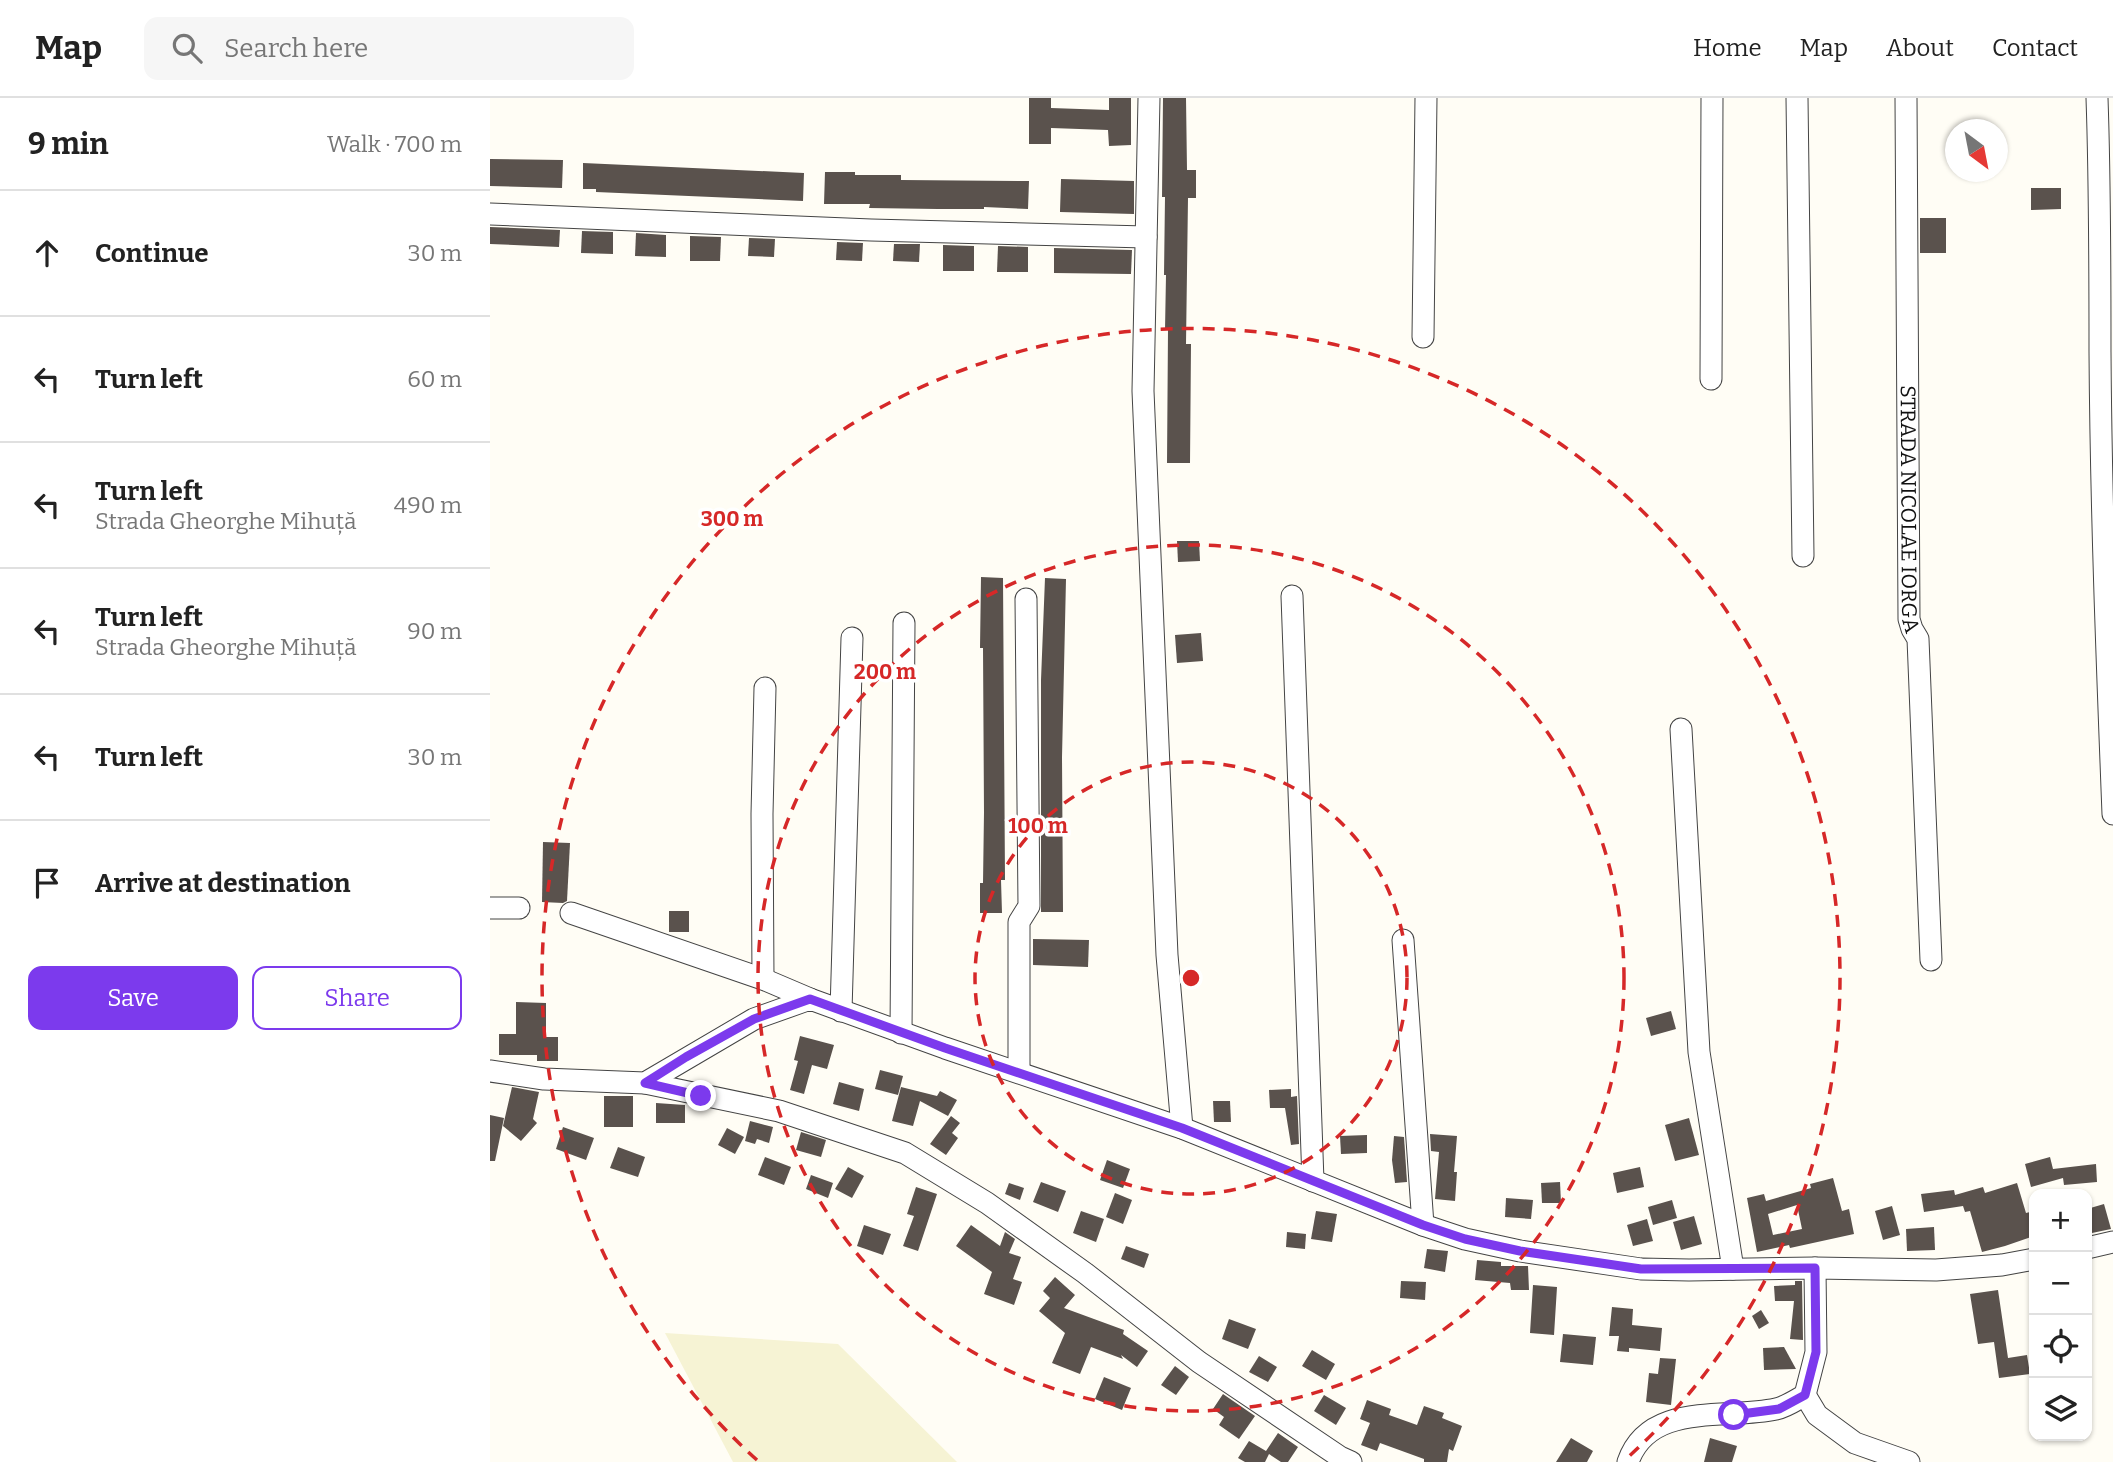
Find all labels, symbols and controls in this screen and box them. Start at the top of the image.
search box [144,17,634,80]
text: Map [35,28,102,68]
icon: search [168,29,206,67]
text: Search here [224,33,368,64]
text: Home [1693,34,1762,62]
text: Map [1800,34,1848,62]
text: About [1886,34,1954,62]
text: Contact [1992,34,2078,62]
north arrow [1945,119,2008,182]
text: 9 min [28,126,109,162]
text: Walk · 700 m [327,130,462,158]
icon: ahead [28,234,66,272]
text: Continue [95,238,209,269]
text: 30 m [408,239,462,267]
icon: left [28,360,66,398]
text: Turn left [95,364,203,395]
text: 60 m [407,365,462,393]
street label: STRADA NICOLAE IORGA [1895,385,1925,636]
text: Turn left [95,476,203,507]
icon: left [28,486,66,524]
text: 490 m [394,491,462,519]
text: 300 m [701,506,763,532]
text: Strada Gheorghe Mihuță [95,507,357,535]
text: Turn left [95,602,203,633]
icon: left [28,612,66,650]
text: 90 m [407,617,462,645]
text: Strada Gheorghe Mihuță [95,633,357,661]
text: 200 m [854,659,916,685]
icon: left [28,738,66,776]
text: Turn left [95,742,203,773]
text: 30 m [408,743,462,771]
text: 100 m [1008,813,1068,839]
icon: arrive [28,864,66,902]
text: Arrive at destination [95,868,350,899]
button: Save [28,966,238,1030]
button: Share [252,966,462,1030]
centre of rings [1179,966,1203,990]
route end [685,1080,716,1111]
map controls [2029,1189,2092,1441]
button: + [2029,1189,2092,1252]
button: − [2029,1252,2092,1315]
button: locate [2029,1315,2092,1378]
button: layers [2029,1378,2092,1441]
route start [1718,1399,1749,1430]

